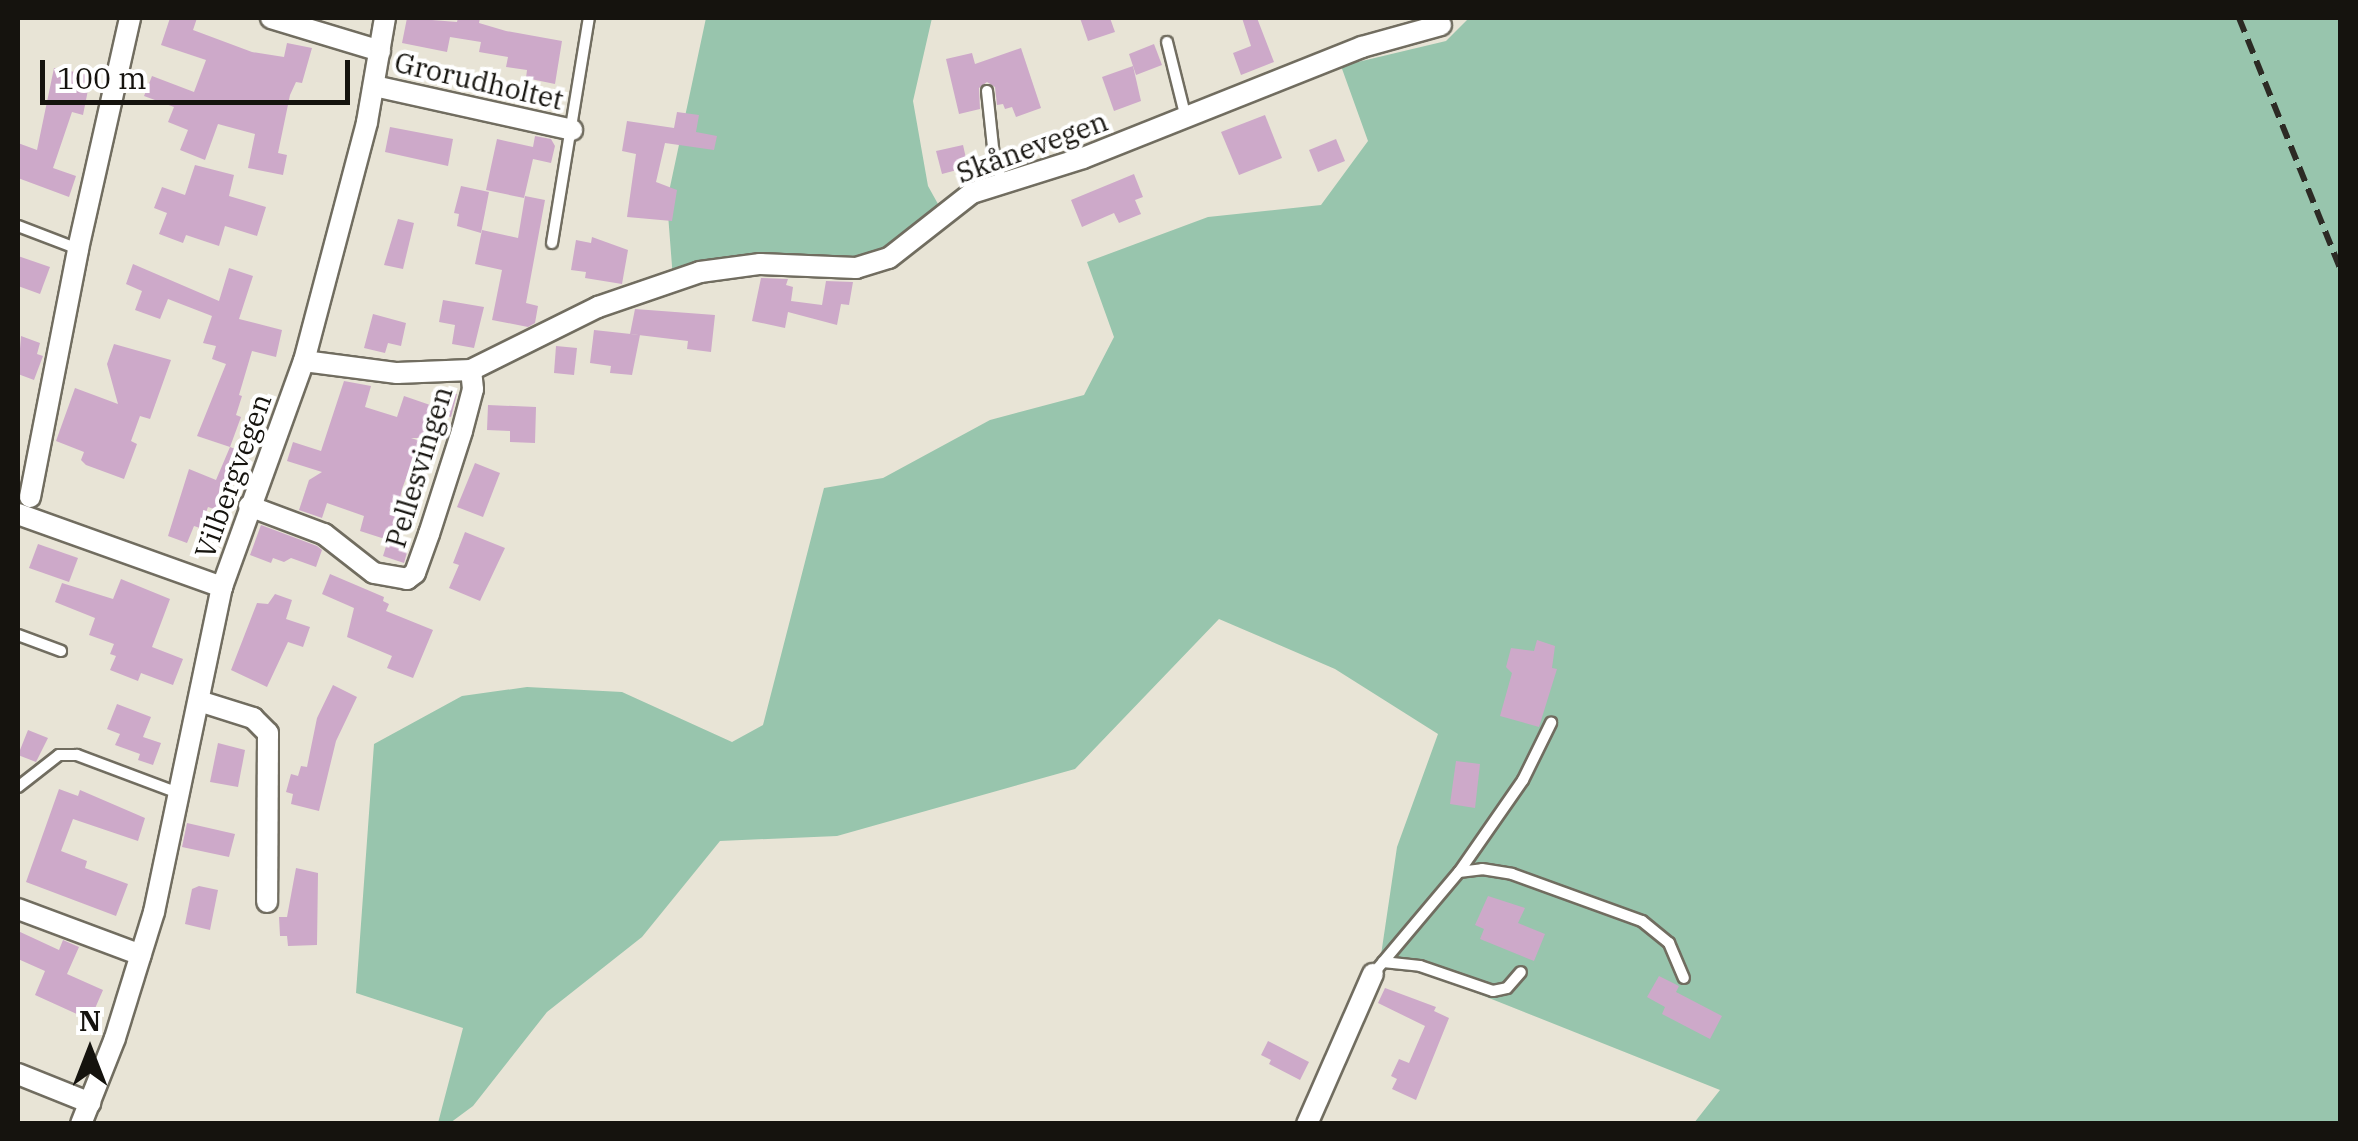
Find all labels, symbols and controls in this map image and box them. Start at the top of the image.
scale bar [45,40,355,102]
street label: Grorudholtet [391,45,567,117]
text: 100 m [57,58,147,97]
street label: Skånevegen [952,104,1112,190]
street label: Pellesvingen [379,382,459,552]
street label: Vilbergvegen [188,389,278,563]
north arrow [40,1001,140,1101]
text: N [79,1002,101,1039]

